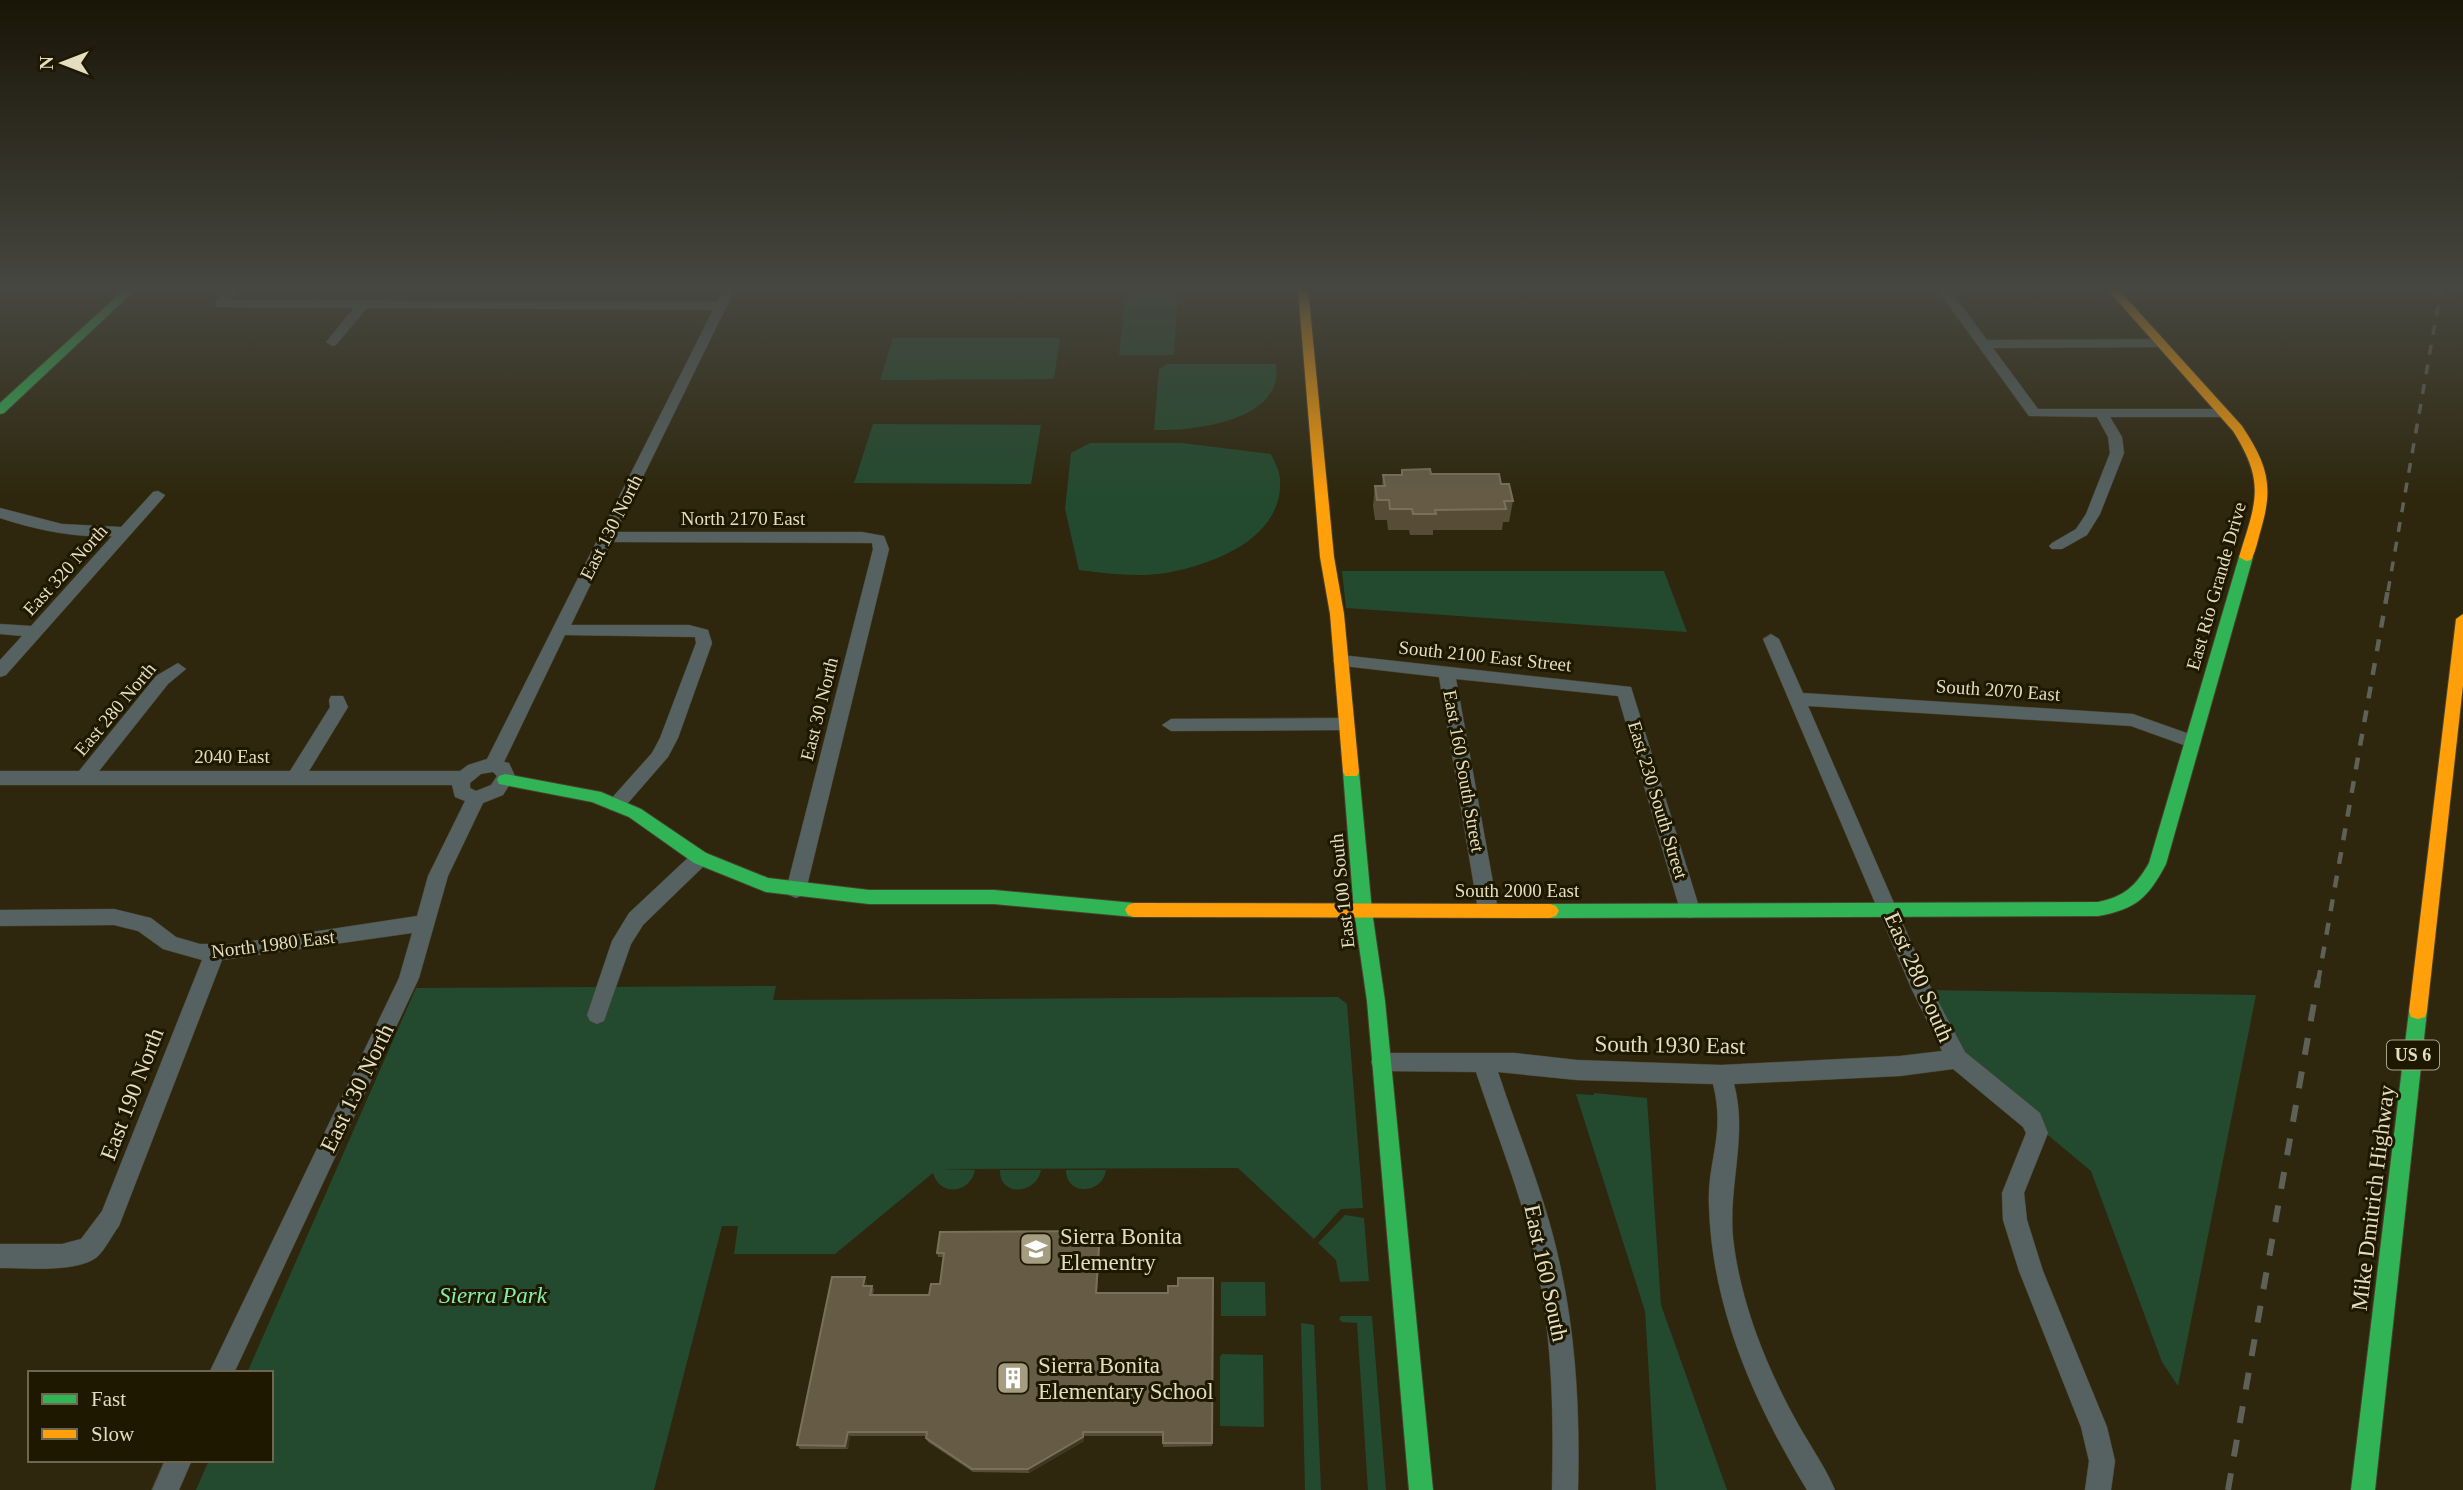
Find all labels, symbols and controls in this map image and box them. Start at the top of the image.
north arrow [28,28,98,98]
text: N [36,56,57,70]
street label: East 130 North [576,471,647,583]
street label: East Rio Grande Drive [2182,500,2250,672]
street label: North 2170 East [681,508,806,529]
street label: East 320 North [19,520,112,620]
street label: South 2100 East Street [1398,636,1573,676]
street label: East 30 North [796,655,842,763]
street label: East 280 North [70,658,160,760]
street label: South 2070 East [1935,675,2062,705]
street label: East 160 South Street [1439,688,1489,854]
street label: East 230 South Street [1624,718,1692,882]
street label: 2040 East [194,746,270,767]
street label: East 100 South [1325,832,1358,949]
street label: South 2000 East [1455,880,1580,901]
street label: East 280 South [1879,908,1959,1046]
street label: North 1980 East [210,926,337,962]
street label: East 130 North [315,1019,399,1156]
street label: East 190 North [95,1024,169,1163]
street label: South 1930 East [1594,1031,1746,1059]
road number: US 6 [2387,1040,2439,1070]
street label: Mike Dmitrich Highway [2347,1083,2399,1312]
street label: East 160 South [1519,1202,1573,1344]
place label: Sierra Bonita Elementry [1060,1224,1182,1275]
school or university icon: Sierra Bonita Elementry [1017,1230,1055,1268]
park label: Sierra Park [439,1283,548,1308]
place label: Sierra Bonita Elementary School [1038,1353,1214,1404]
building icon: Sierra Bonita Elementary School [994,1359,1032,1397]
legend [28,1371,273,1462]
text: Fast [91,1387,126,1411]
text: Slow [91,1422,135,1446]

